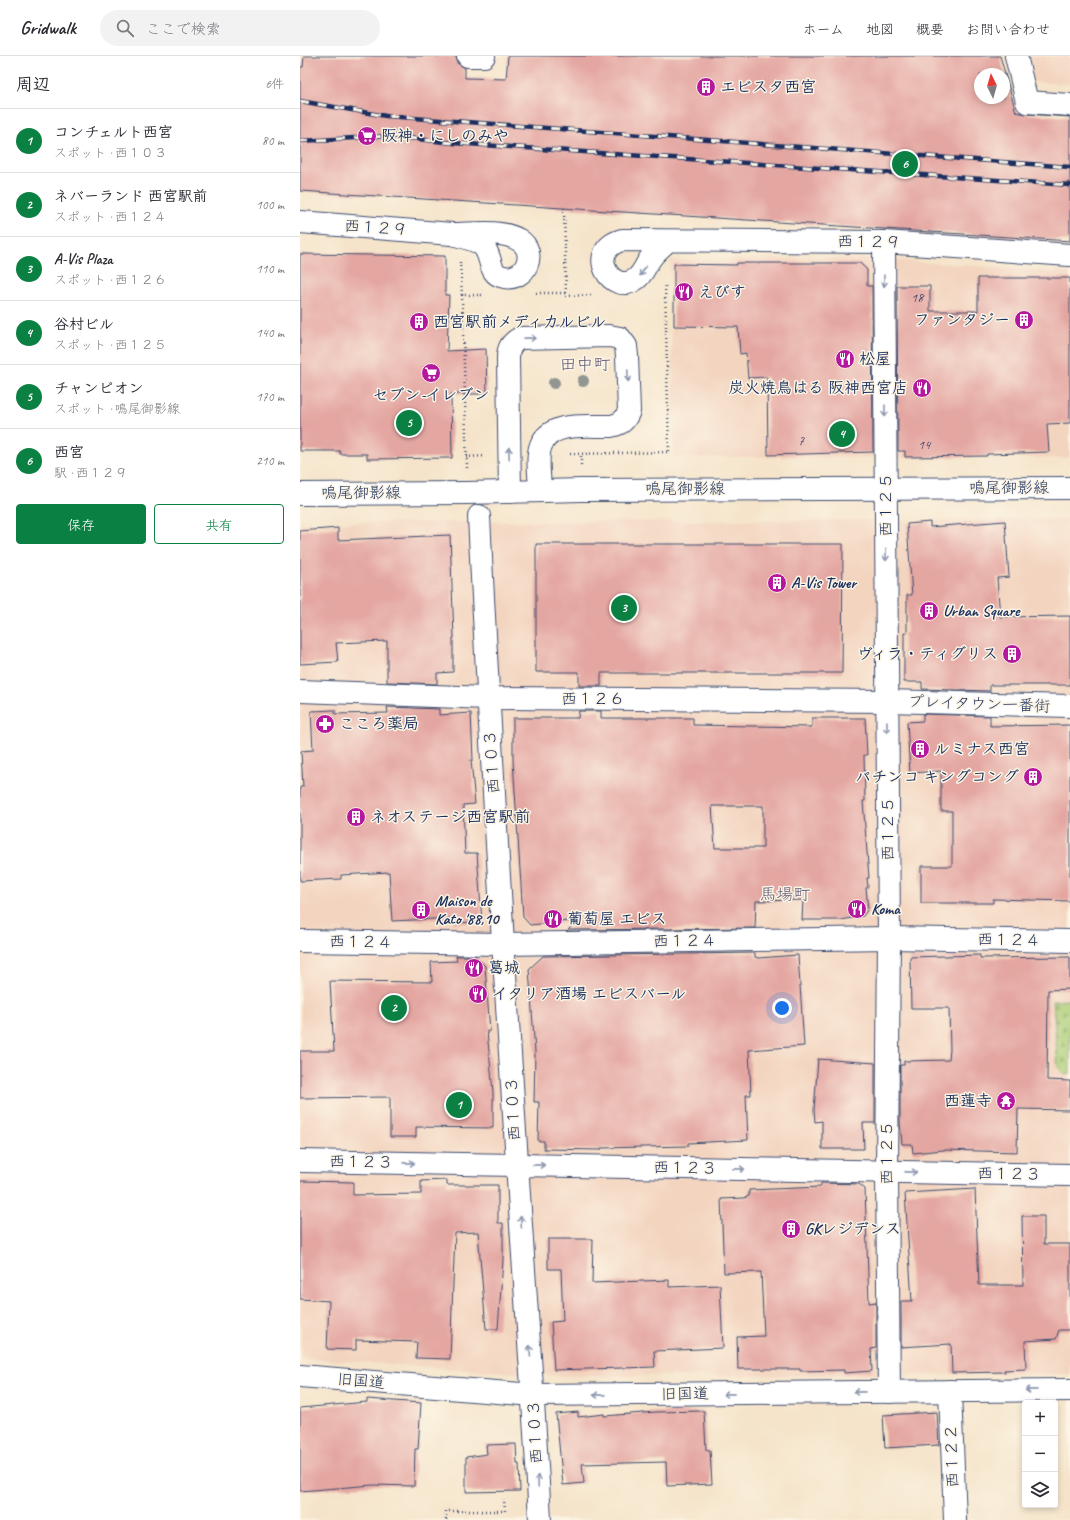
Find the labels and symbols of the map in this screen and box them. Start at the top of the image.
north arrow [974,68,1010,104]
building icon: エビスタ西宮 [695,76,717,98]
place label: エビスタ西宮 [720,77,816,97]
supermarket icon: 阪神・にしのみや [356,125,378,147]
place label: 阪神・にしのみや [381,126,509,146]
pin: 6 [892,149,918,179]
street label: 西１２９ [343,216,409,240]
street label: 西１２９ [837,231,901,253]
one-way arrow [638,265,646,277]
one-way arrow [880,274,888,287]
restaurant icon: えびす [673,281,695,303]
place label: えびす [698,282,746,302]
house number: 18 [911,289,925,306]
building icon: ファンタジー [1013,309,1035,331]
place label: ファンタジー [914,310,1010,330]
building icon: 西宮駅前メディカルビル [408,311,430,333]
place label: 西宮駅前メディカルビル [433,312,606,332]
one-way arrow [523,334,536,342]
restaurant icon: 松屋 [834,348,856,370]
place label: 松屋 [859,349,891,369]
district label: 田中町 [560,354,611,375]
supermarket icon: セブン-イレブン [420,362,442,384]
one-way arrow [624,369,632,382]
restaurant icon: 炭火焼鳥はる 阪神西宮店 [911,377,933,399]
place label: 炭火焼鳥はる 阪神西宮店 [728,378,908,398]
place label: セブン-イレブン [372,385,490,405]
one-way arrow [881,404,889,417]
pin: 5 [396,408,422,438]
pin: 4 [829,419,855,449]
house number: 7 [798,432,805,449]
house number: 14 [918,436,932,453]
one-way arrow [506,447,513,460]
street label: 西１２５ [876,473,896,537]
street label: 鳴尾御影線 [969,478,1049,498]
street label: 鳴尾御影線 [645,479,725,499]
street label: 鳴尾御影線 [321,483,401,503]
one-way arrow [882,548,890,561]
building icon: A-Vis Tower [766,572,788,594]
place label: A-Vis Tower [791,573,858,593]
pin: 3 [611,593,637,623]
building icon: Urban Square [918,600,940,622]
place label: Urban Square [943,601,1021,621]
building icon: ヴィラ・ティグリス [1001,643,1023,665]
place label: ヴィラ・ティグリス [856,644,998,664]
street label: 西１２６ [561,689,625,709]
street label: プレイタウン一番街 [907,692,1051,716]
pharmacy icon: こころ薬局 [314,713,336,735]
place label: こころ薬局 [339,714,419,734]
one-way arrow [883,720,891,733]
street label: 西１０３ [480,729,504,795]
building icon: ルミナス西宮 [909,738,931,760]
place label: ルミナス西宮 [934,739,1030,759]
building icon: パチンコ キングコング [1022,766,1044,788]
place label: パチンコ キングコング [855,767,1019,787]
street label: 西１２５ [878,797,898,861]
building icon: ネオステージ西宮駅前 [345,806,367,828]
place label: ネオステージ西宮駅前 [370,807,530,827]
district label: 馬場町 [760,884,811,905]
place label: Maison de Kato '88,10 [435,891,500,929]
restaurant icon: Koma [846,898,868,920]
building icon: Maison de Kato '88,10 [410,899,432,921]
place label: Koma [871,899,901,919]
restaurant icon: 葡萄屋 エビス [542,908,564,930]
place label: 葡萄屋 エビス [567,909,667,929]
street label: 西１２４ [977,929,1041,951]
street label: 西１２４ [653,930,717,952]
street label: 西１２４ [329,931,393,953]
restaurant icon: 葛城 [463,957,485,979]
place label: 葛城 [488,958,520,978]
restaurant icon: イタリア酒場 エビスバール [467,983,489,1005]
place label: イタリア酒場 エビスバール [492,984,687,1004]
pin: 2 [381,993,407,1023]
your location [772,998,792,1018]
street label: 西１０３ [501,1077,525,1141]
pin: 1 [446,1090,472,1120]
temple icon: 西蓮寺 [995,1090,1017,1112]
place label: 西蓮寺 [944,1091,992,1111]
street label: 西１２５ [877,1121,897,1185]
street label: 西１２３ [329,1151,393,1173]
street label: 西１２３ [653,1157,717,1179]
one-way arrow [402,1159,415,1167]
one-way arrow [532,1161,545,1168]
street label: 西１２３ [977,1163,1041,1185]
one-way arrow [732,1165,745,1173]
one-way arrow [904,1168,917,1176]
one-way arrow [517,1216,525,1229]
building icon: GKレジデンス [780,1218,802,1240]
place label: GKレジデンス [805,1219,901,1239]
one-way arrow [527,1345,534,1358]
street label: 旧国道 [336,1369,386,1393]
street label: 旧国道 [661,1384,709,1404]
one-way arrow [1025,1386,1038,1394]
one-way arrow [853,1388,866,1396]
one-way arrow [723,1390,736,1398]
one-way arrow [593,1391,606,1399]
street label: 西１０３ [523,1400,547,1464]
street label: 西１２２ [941,1424,963,1488]
one-way arrow [534,1475,541,1488]

